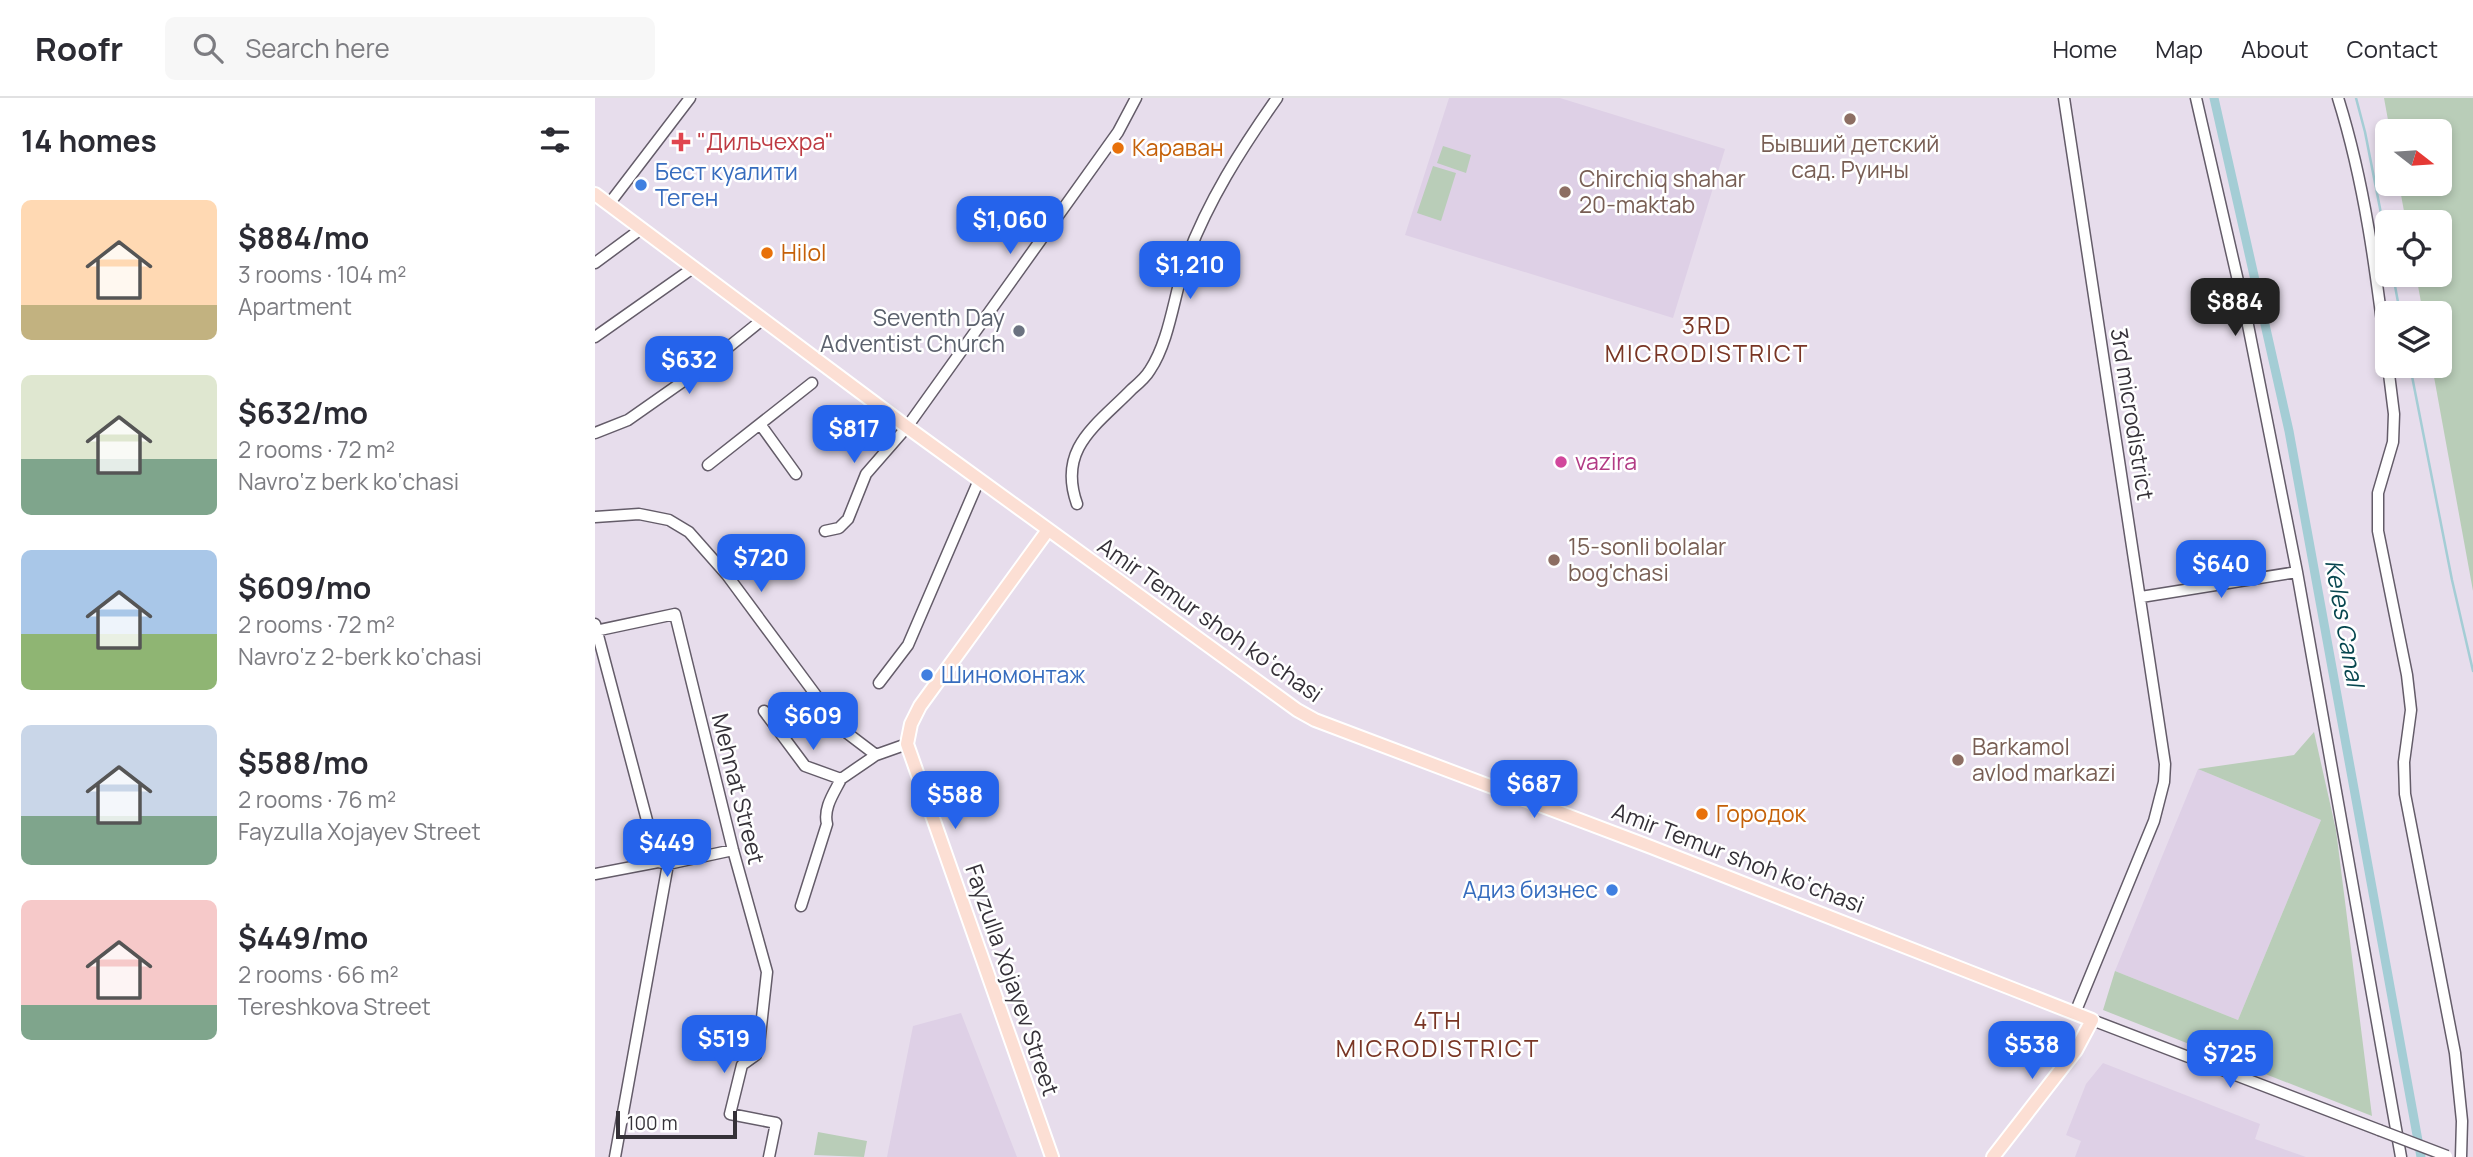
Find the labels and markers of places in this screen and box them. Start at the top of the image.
marker: Бывший детский сад. Руины [1842,111,1858,127]
place label: "Дильчехра" [697,125,834,157]
place label: Бывший детский сад. Руины [1761,127,1939,185]
place label: Караван [1132,131,1224,163]
marker: "Дильчехра" [671,132,691,152]
marker: Караван [1110,140,1126,156]
place label: Бест куалити Теген [655,155,798,213]
place label: Chirchiq shahar 20-maktab [1579,162,1746,220]
marker: Бест куалити Теген [633,177,649,193]
marker: Chirchiq shahar 20-maktab [1557,184,1573,200]
pin: $1,060 [953,197,1067,256]
place label: Hilol [781,236,826,268]
pin: $1,210 [1133,242,1247,301]
marker: Hilol [759,245,775,261]
pin: $884 [2194,278,2276,338]
place label: Seventh Day Adventist Church [820,301,1005,359]
marker: Seventh Day Adventist Church [1011,323,1027,339]
pin: $632 [648,336,730,396]
pin: $817 [813,406,895,465]
place label: vazira [1575,445,1637,477]
marker: vazira [1553,454,1569,470]
place label: 15-sonli bolalar bog'chasi [1568,530,1726,588]
pin: $720 [720,534,802,594]
pin: $640 [2180,540,2262,600]
marker: 15-sonli bolalar bog'chasi [1546,552,1562,568]
place label: Шиномонтаж [941,658,1085,690]
marker: Шиномонтаж [919,667,935,683]
pin: $609 [772,692,854,752]
place label: Barkamol avlod markazi [1972,730,2116,788]
marker: Barkamol avlod markazi [1950,752,1966,768]
pin: $687 [1493,760,1575,820]
pin: $588 [914,772,996,831]
place label: Городок [1716,797,1807,829]
marker: Городок [1694,806,1710,822]
pin: $449 [626,820,708,879]
place label: Адиз бизнес [1462,873,1598,905]
marker: Адиз бизнес [1604,882,1620,898]
pin: $519 [683,1016,765,1075]
pin: $538 [1991,1021,2073,1081]
pin: $725 [2189,1030,2271,1090]

